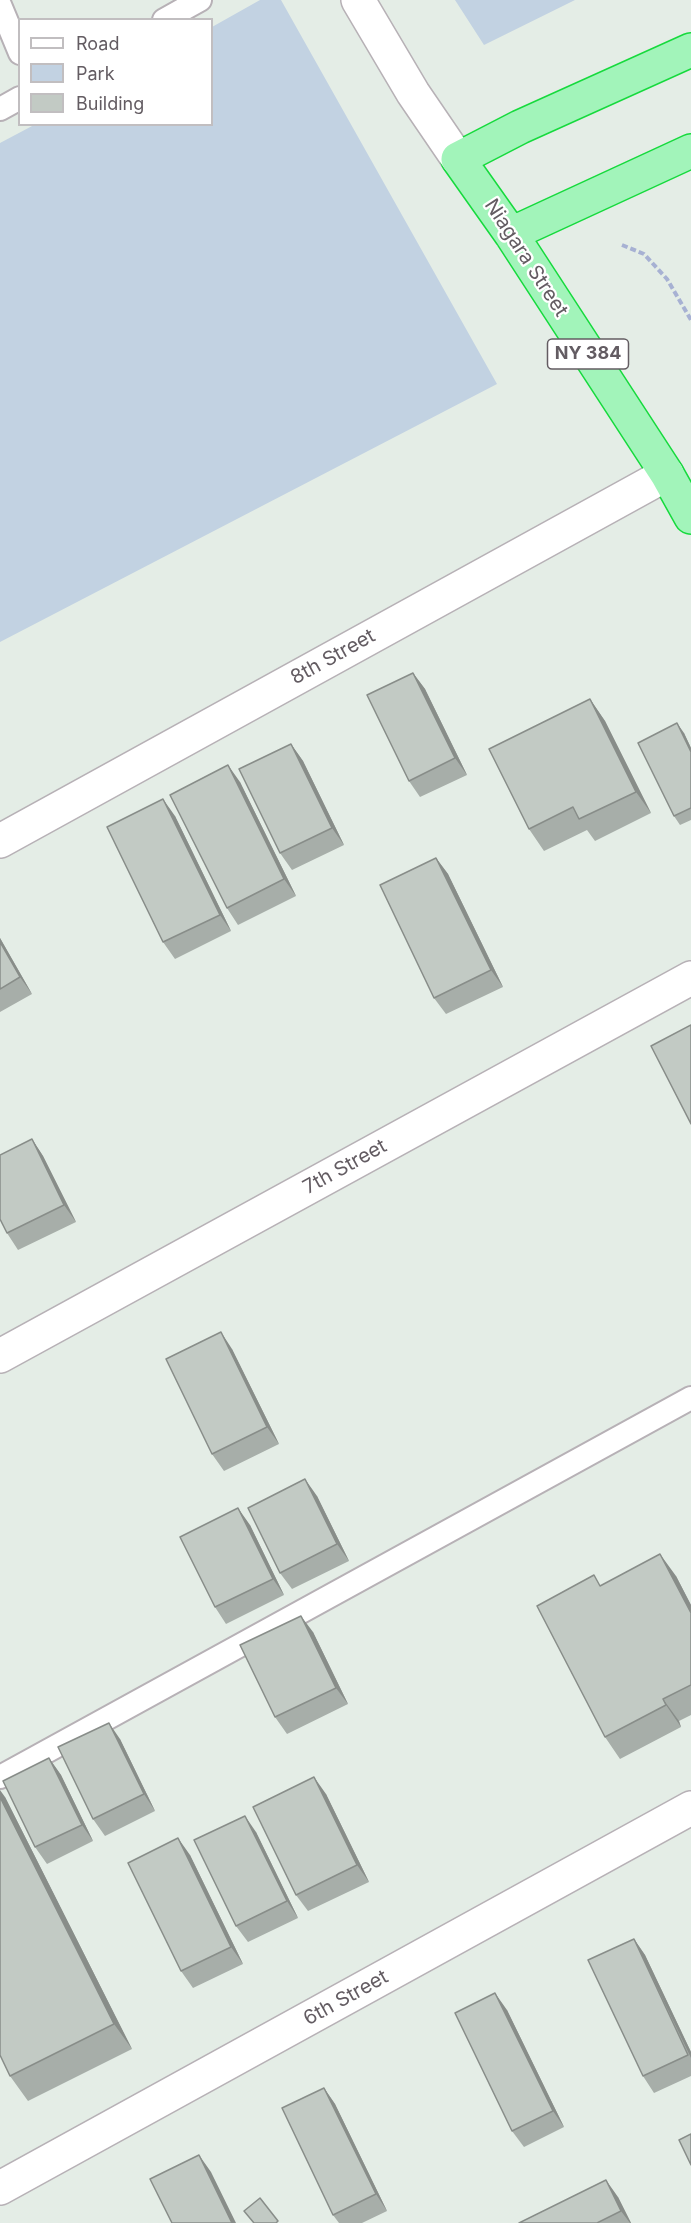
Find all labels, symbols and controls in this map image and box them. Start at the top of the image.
legend [18,18,213,126]
text: Road [76,33,119,54]
text: Park [76,63,115,84]
text: Building [76,93,144,114]
street label: Niagara Street [479,195,573,321]
road number: NY 384 [548,339,628,369]
street label: 8th Street [287,624,379,690]
street label: 7th Street [299,1134,391,1200]
street label: 6th Street [300,1965,392,2031]

